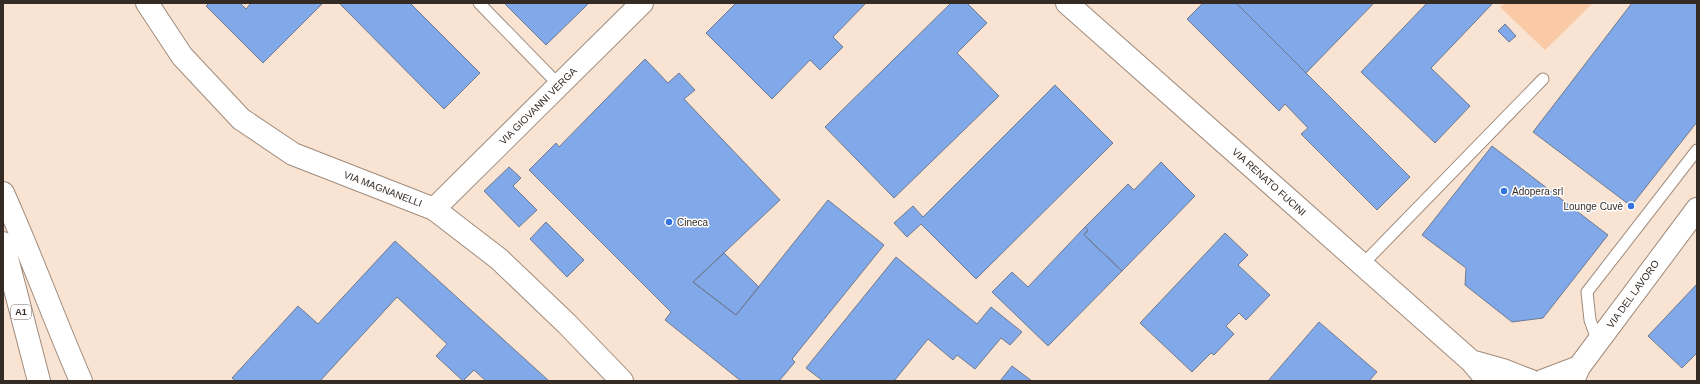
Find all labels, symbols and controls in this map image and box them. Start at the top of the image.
street label: VIA GIOVANNI VERGA [497,65,579,147]
street label: VIA RENATO FUCINI [1230,146,1308,218]
street label: VIA MAGNANELLI [342,169,424,209]
marker: Adopera srl [1499,186,1509,196]
place label: Adopera srl [1512,186,1563,197]
place label: Lounge Cuvè [1564,201,1623,212]
marker: Lounge Cuvè [1626,201,1636,211]
marker: Cineca [664,217,674,227]
place label: Cineca [677,217,709,228]
street label: VIA DEL LAVORO [1605,258,1661,330]
road number: A1 [11,305,31,319]

